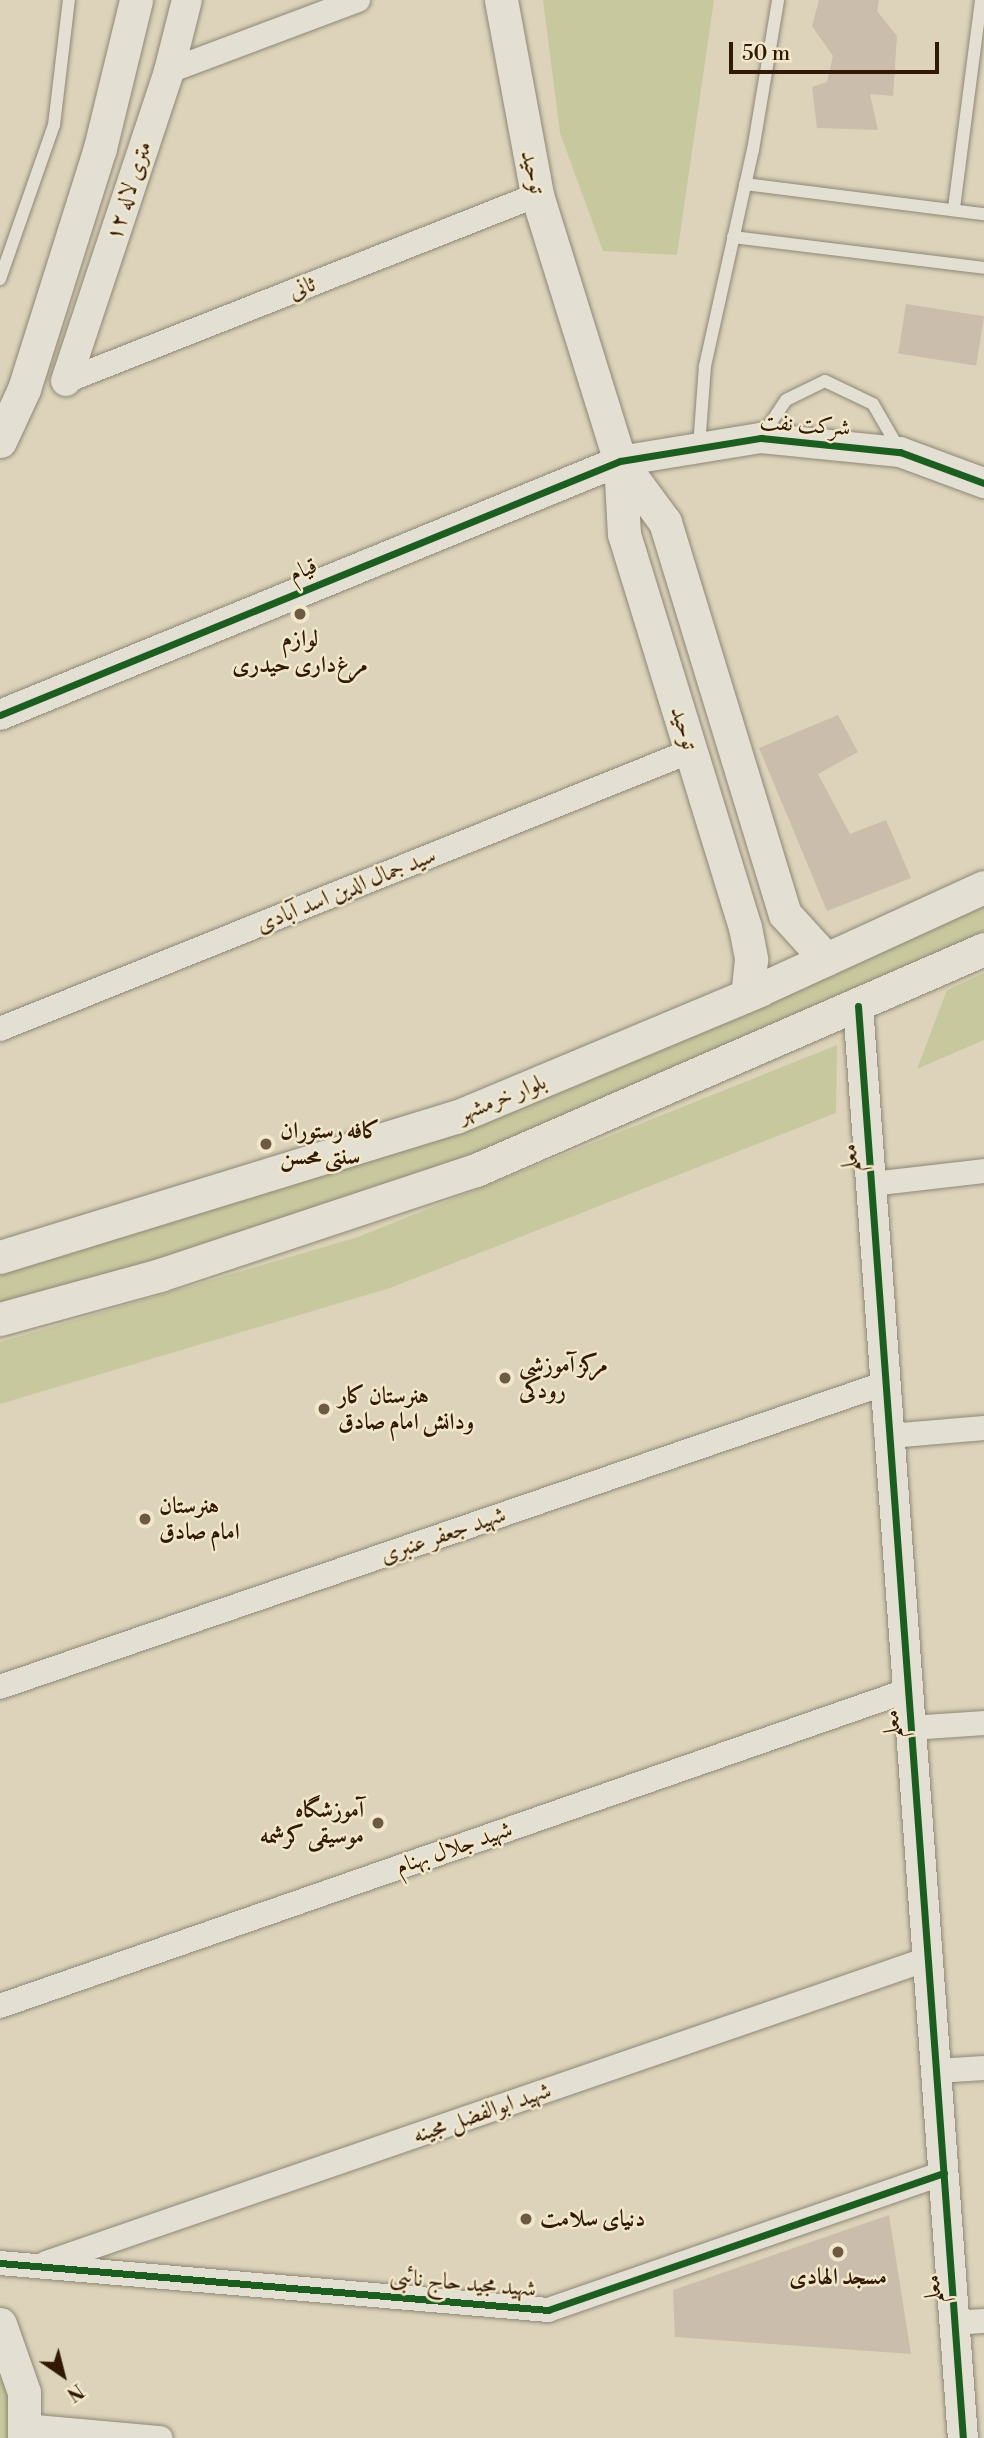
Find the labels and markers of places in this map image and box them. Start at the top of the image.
marker: لوازم مرغ‌داری حیدری [292,606,308,622]
place label: لوازم مرغ‌داری حیدری [232,625,368,679]
place label: کافه رستوران سنتی محسن [280,1117,380,1171]
marker: کافه رستوران سنتی محسن [258,1136,274,1152]
place label: مرکز آموزشی رودکی [519,1351,608,1405]
marker: مرکز آموزشی رودکی [497,1370,513,1386]
place label: هنرستان کار ودانش امام صادق [338,1382,474,1436]
marker: هنرستان کار ودانش امام صادق [316,1401,332,1417]
place label: هنرستان امام صادق [159,1492,240,1546]
marker: هنرستان امام صادق [137,1511,153,1527]
place label: آموزشگاه موسیقی کرشمه [260,1796,364,1850]
marker: آموزشگاه موسیقی کرشمه [370,1815,386,1831]
place label: دنیای سلامت [540,2205,645,2233]
marker: دنیای سلامت [518,2211,534,2227]
marker: مسجد الهادی [830,2244,846,2260]
place label: مسجد الهادی [789,2263,887,2291]

